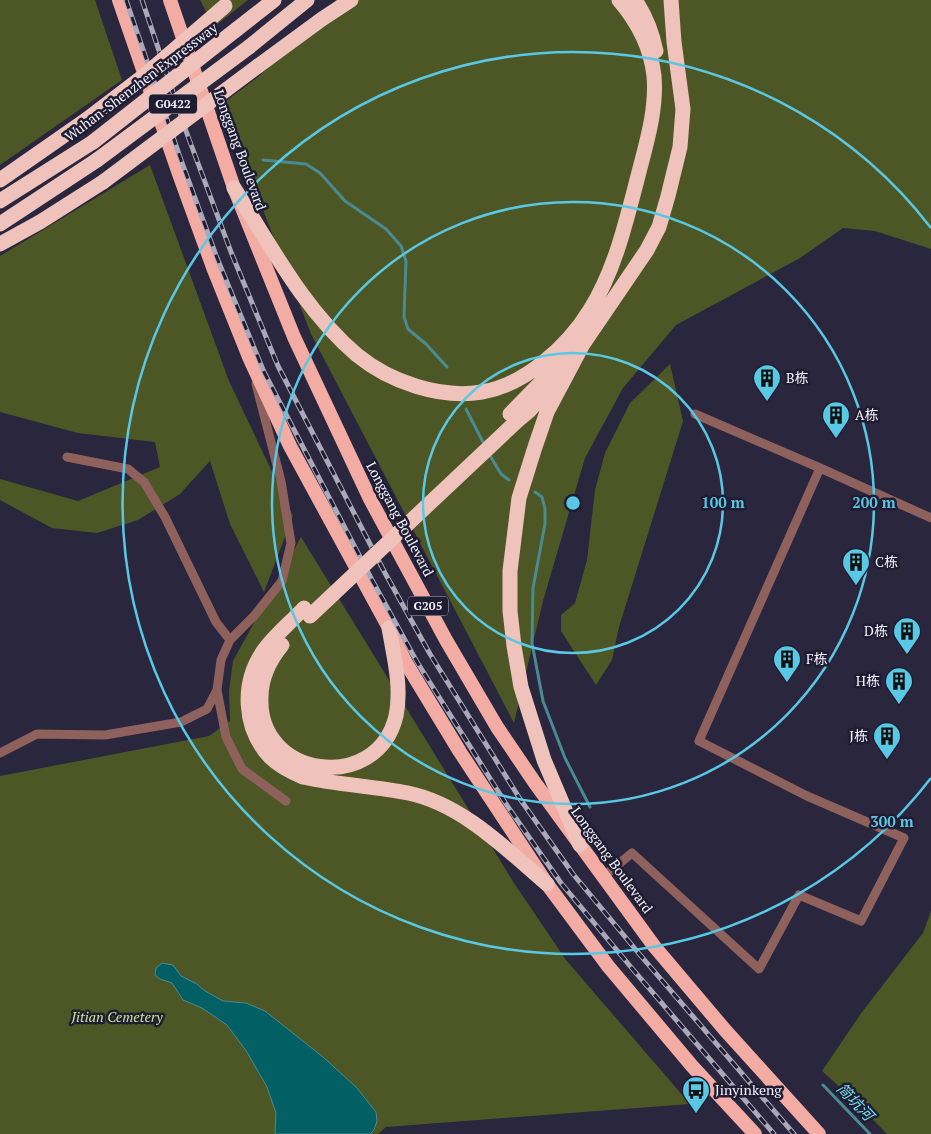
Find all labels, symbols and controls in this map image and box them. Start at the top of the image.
street label: Wuhan-Shenzhen Expressway [60,17,222,145]
street label: Longgang Boulevard [210,87,271,213]
road number: G0422 [149,95,197,114]
building icon: B栋 [752,363,782,402]
place label: B栋 [786,368,809,387]
building icon: A栋 [821,400,851,439]
place label: A栋 [855,405,879,424]
street label: Longgang Boulevard [362,458,439,580]
text: 100 m [701,492,745,512]
text: 200 m [852,492,896,512]
centre of rings [564,494,582,512]
building icon: C栋 [841,547,871,586]
place label: C栋 [875,552,898,571]
road number: G205 [408,596,448,616]
building icon: D栋 [892,616,922,655]
place label: D栋 [864,621,888,640]
building icon: F栋 [772,644,802,683]
place label: F栋 [806,649,828,668]
building icon: H栋 [884,666,914,705]
place label: H栋 [856,671,880,690]
building icon: J栋 [872,721,902,760]
place label: J栋 [849,726,868,745]
street label: Longgang Boulevard [567,803,658,917]
text: 300 m [870,811,914,831]
park label: Jitian Cemetery [70,1007,163,1026]
bus stop icon: Jinyinkeng [681,1075,711,1114]
water label: 简坑河 [833,1078,881,1127]
place label: Jinyinkeng [715,1080,782,1099]

